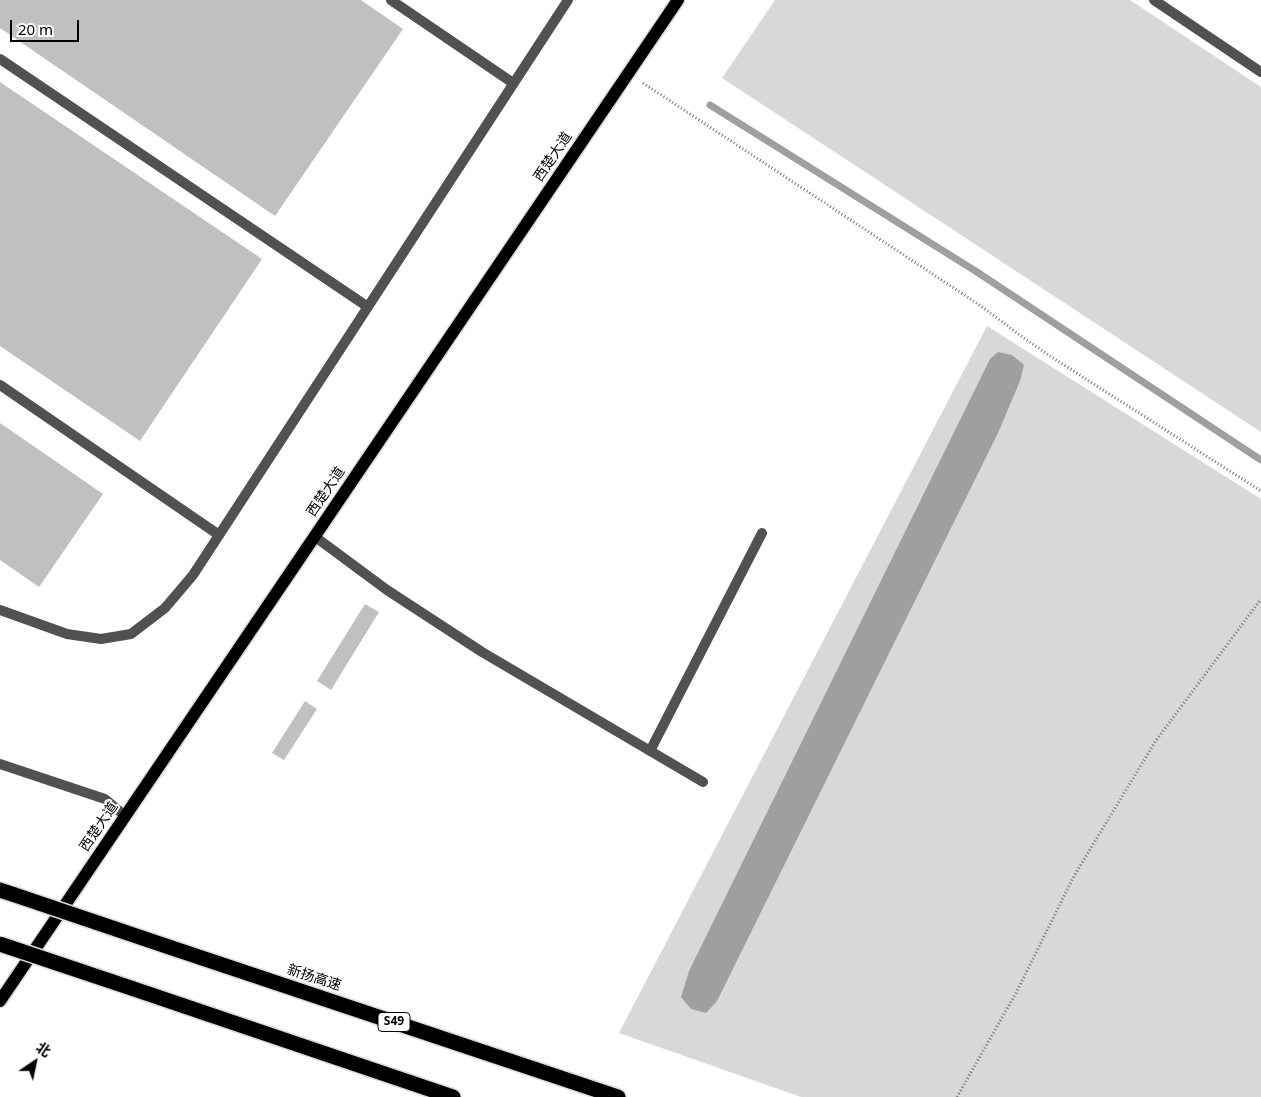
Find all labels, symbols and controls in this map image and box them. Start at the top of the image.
scale bar [12,10,81,42]
text: 20 m [18,19,53,39]
street label: 西楚大道 [530,129,576,185]
street label: 西楚大道 [303,464,349,520]
street label: 西楚大道 [76,799,122,855]
street label: 新扬高速 [285,961,343,995]
road number: S49 [378,1012,410,1032]
north arrow [10,1037,60,1087]
text: 北 [33,1037,55,1061]

